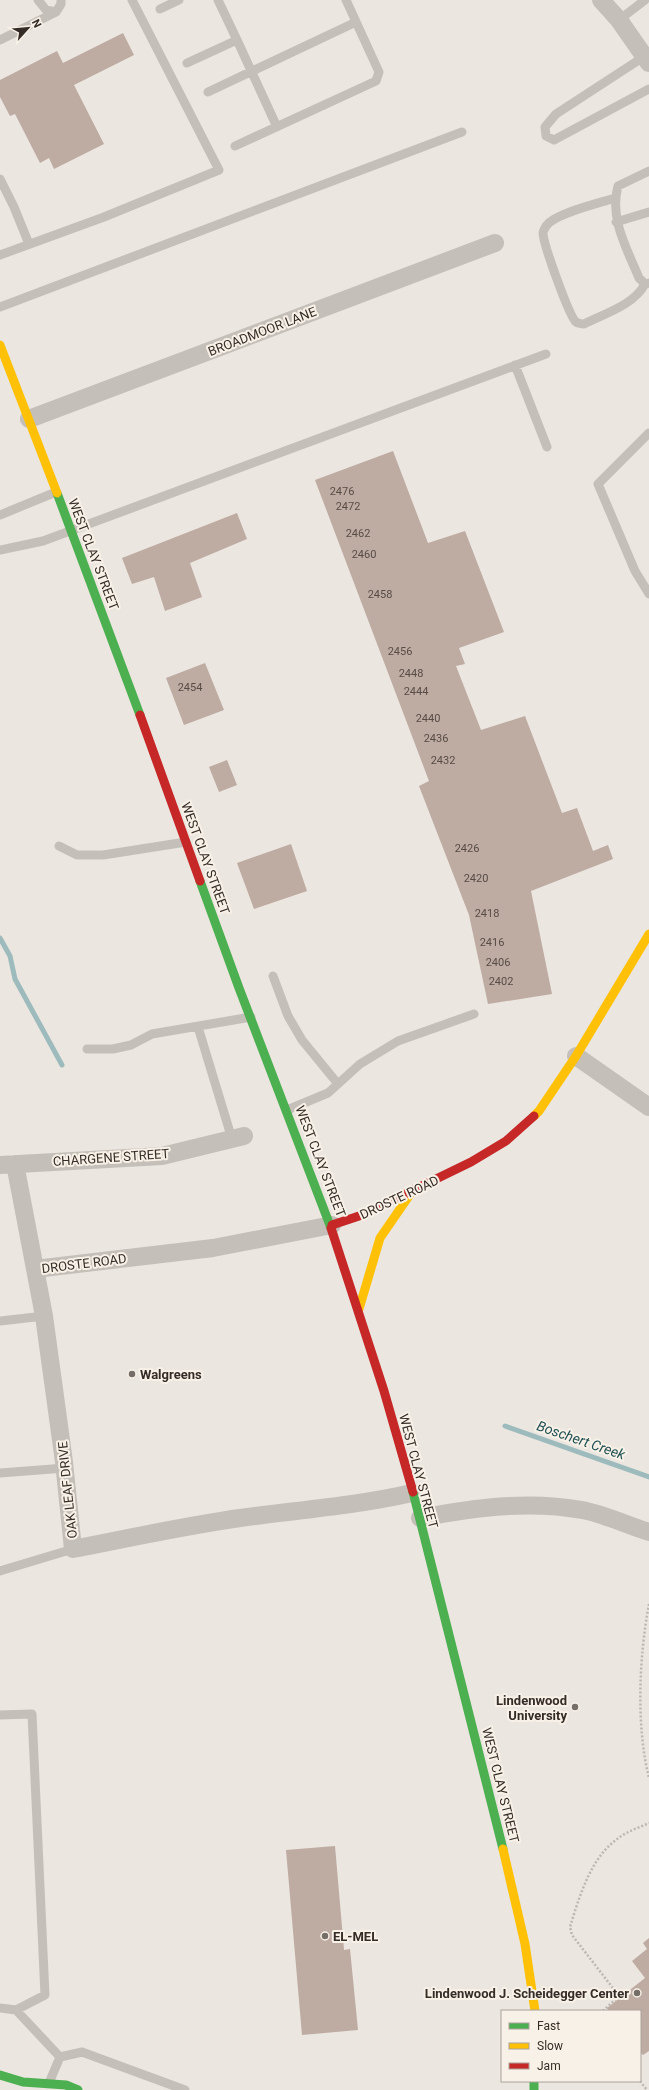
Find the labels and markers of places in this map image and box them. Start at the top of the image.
place label: Walgreens [140,1367,202,1382]
marker: Walgreens [127,1369,137,1379]
place label: Lindenwood University [496,1693,567,1723]
marker: Lindenwood University [570,1702,580,1712]
place label: EL-MEL [333,1929,378,1944]
marker: EL-MEL [320,1931,330,1941]
place label: Lindenwood J. Scheidegger Center [425,1986,629,2001]
marker: Lindenwood J. Scheidegger Center [632,1988,642,1998]

